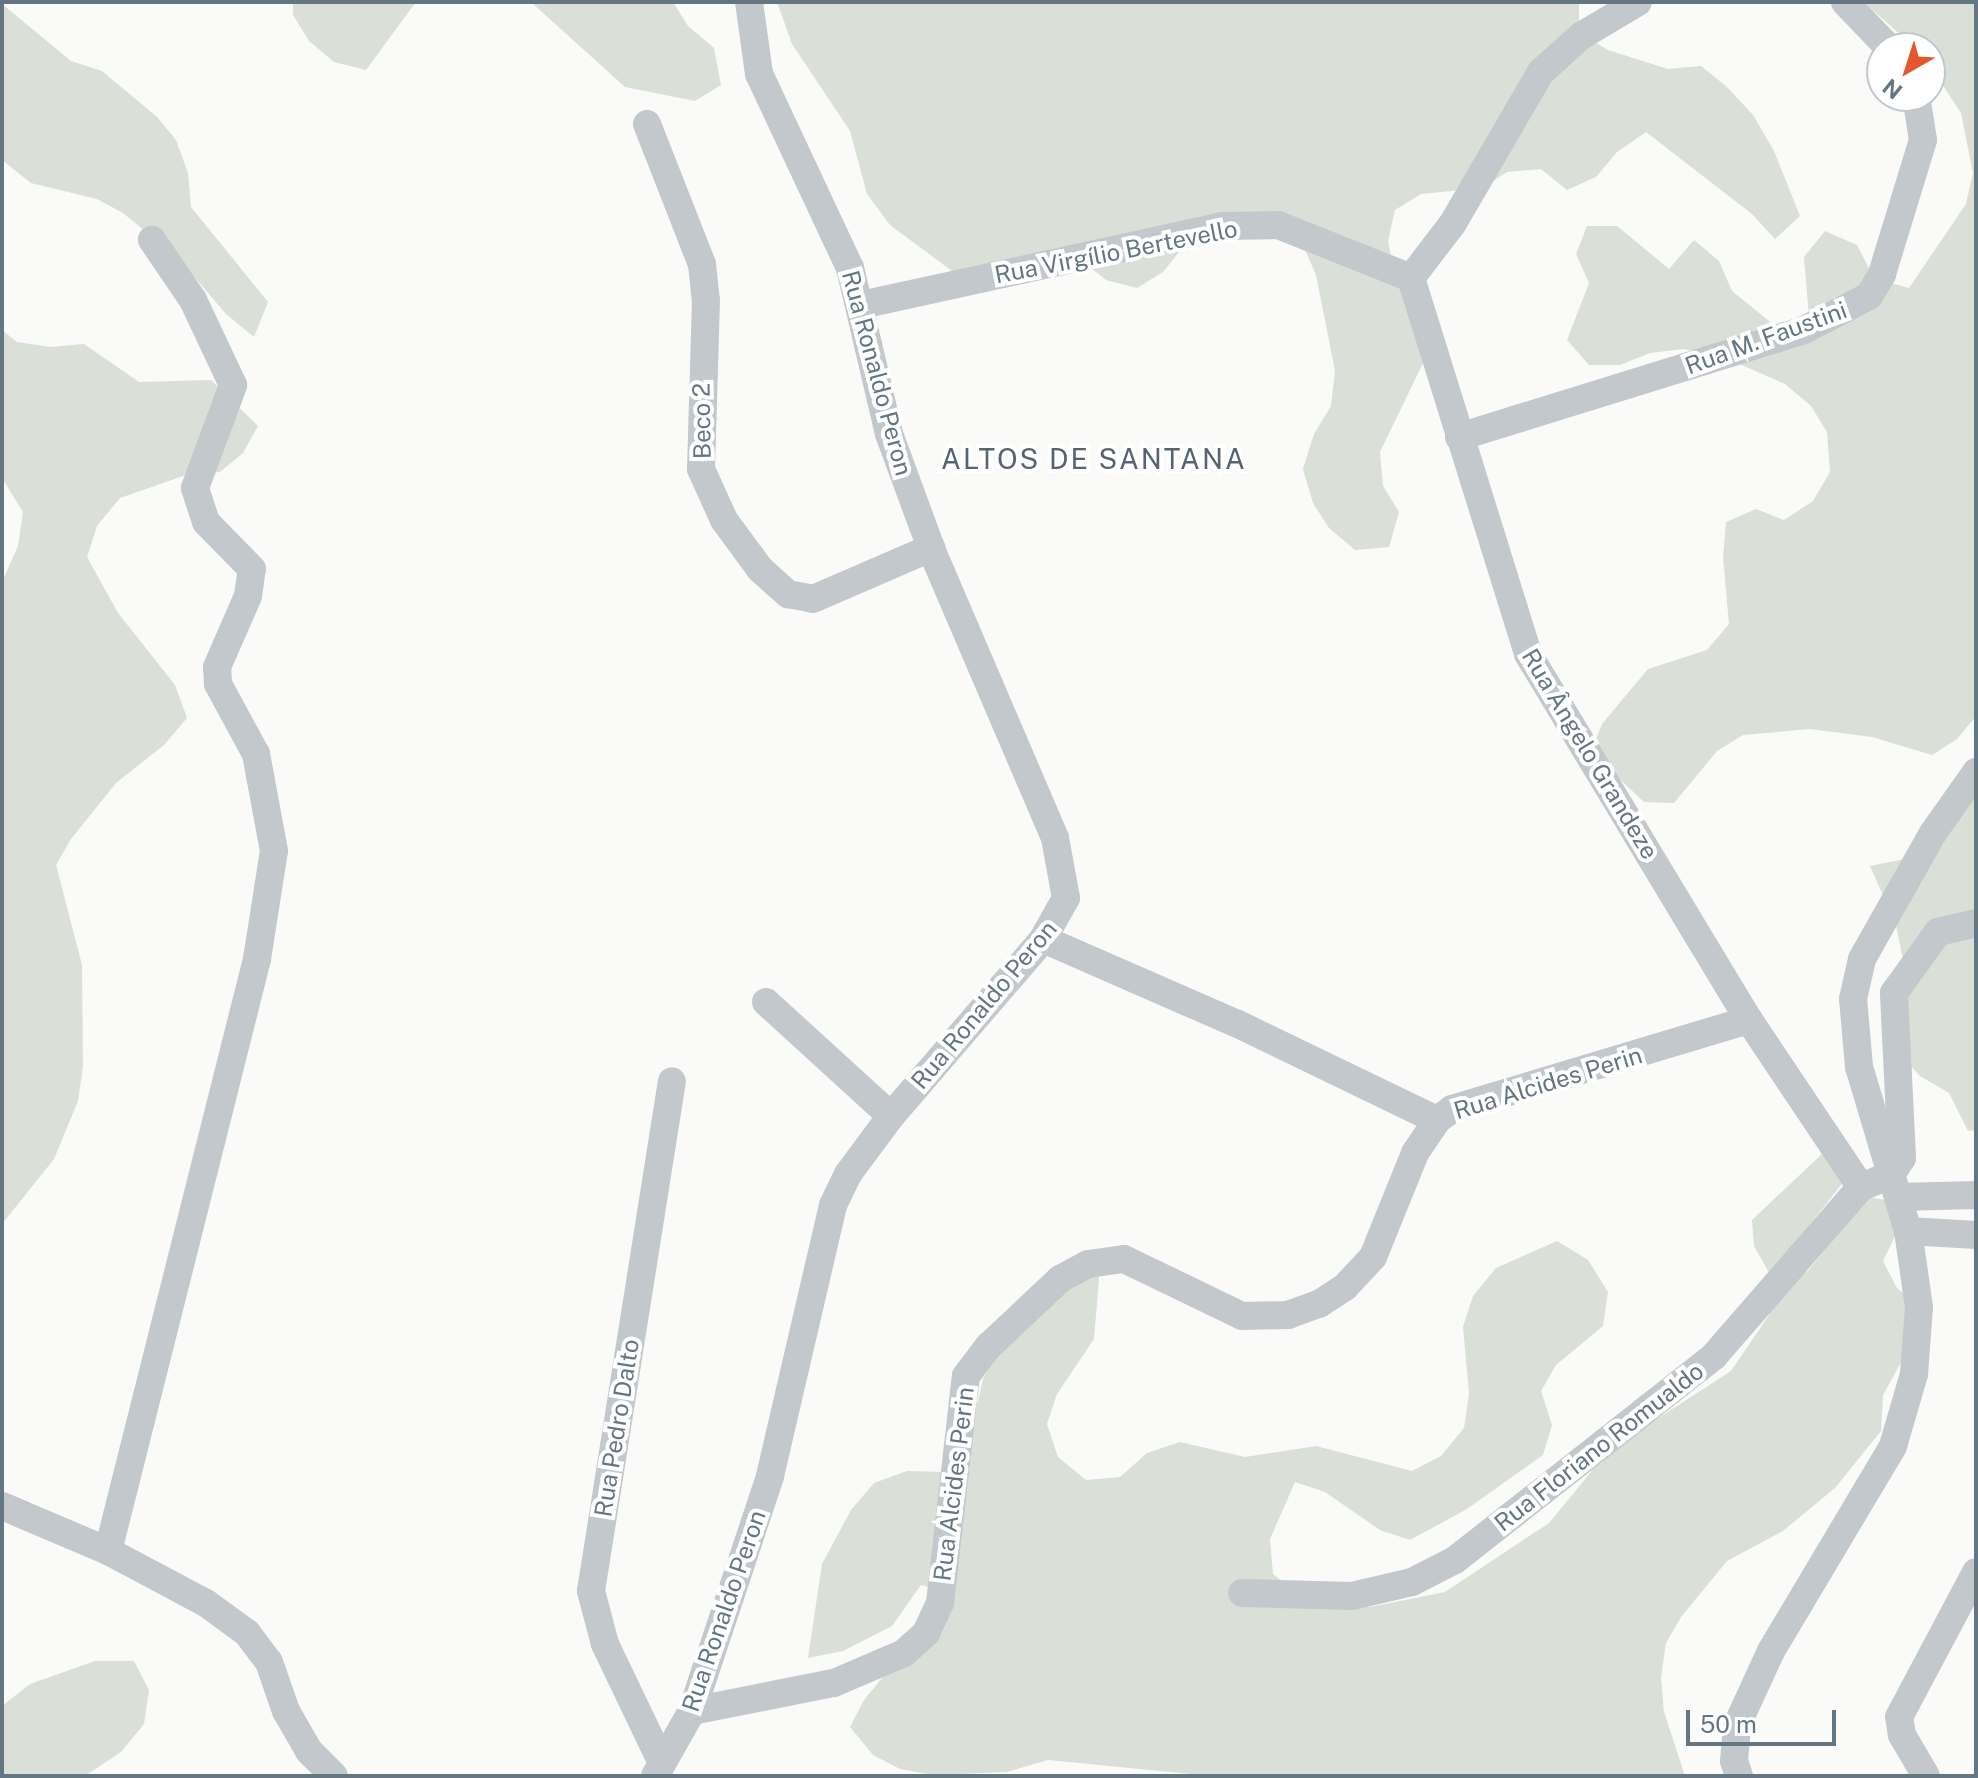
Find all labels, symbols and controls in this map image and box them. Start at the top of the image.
north arrow [1866,32,1946,112]
text: N [1877,74,1907,105]
street label: Rua Virgílio Bertevello [992,214,1240,290]
street label: Rua Ronaldo Peron [836,267,918,479]
street label: Rua M. Faustini [1681,295,1851,381]
street label: Beco 2 [687,383,717,459]
district label: ALTOS DE SANTANA [941,442,1247,476]
street label: Rua Ângelo Grandeze [1516,644,1664,864]
street label: Rua Ronaldo Peron [905,915,1063,1095]
street label: Rua Alcides Perin [1450,1041,1646,1125]
street label: Rua Pedro Dalto [589,1337,645,1519]
street label: Rua Floriano Romualdo [1489,1356,1709,1538]
street label: Rua Alcides Perin [928,1385,980,1583]
street label: Rua Ronaldo Peron [676,1506,772,1716]
scale bar [1690,1694,1840,1744]
text: 50 m [1700,1710,1757,1738]

